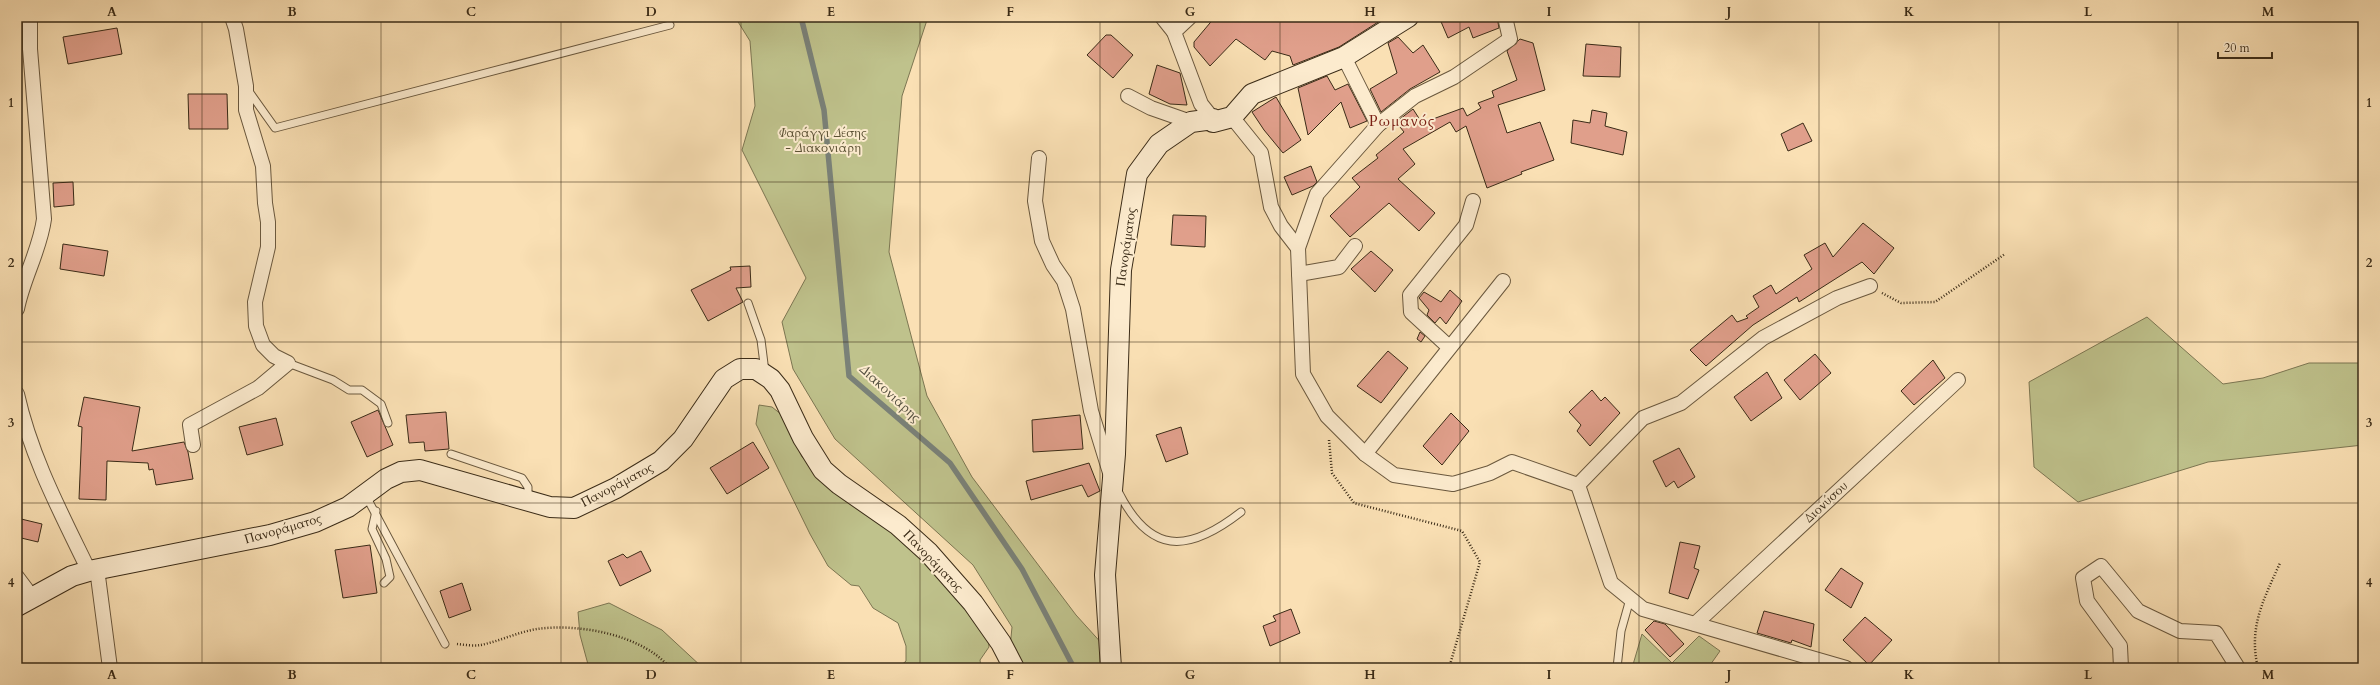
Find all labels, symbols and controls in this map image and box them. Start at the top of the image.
text: A [107,3,117,21]
text: B [287,3,297,21]
text: C [466,3,476,21]
text: D [645,3,657,21]
text: E [827,3,835,21]
text: F [1006,3,1014,21]
text: G [1185,3,1196,21]
text: H [1364,3,1376,21]
text: I [1546,3,1552,21]
text: J [1725,3,1732,21]
text: K [1904,3,1915,21]
text: L [2084,3,2093,21]
text: M [2262,3,2275,21]
scale bar [2218,34,2272,60]
text: 20 m [2224,40,2251,56]
text: 1 [8,94,14,112]
text: 1 [2366,94,2372,112]
district label: Ρωμανός [1369,111,1435,131]
park label: Φαράγγι Δέσης - Διακονιάρη [779,124,867,157]
street label: Πανοράματος [1112,206,1141,288]
text: 2 [8,254,15,272]
text: 2 [2366,254,2373,272]
water label: Διακονιάρης [855,360,925,426]
text: 3 [8,414,15,432]
text: 3 [2366,414,2373,432]
street label: Πανοράματος [578,458,657,512]
street label: Διονύσου [1800,477,1852,527]
street label: Πανοράματος [242,509,324,549]
street label: Πανοράματος [899,526,967,596]
text: 4 [8,574,15,592]
text: 4 [2366,574,2373,592]
text: A [107,666,117,684]
text: B [287,666,297,684]
text: C [466,666,476,684]
text: D [645,666,657,684]
text: E [827,666,835,684]
text: F [1006,666,1014,684]
text: G [1185,666,1196,684]
text: H [1364,666,1376,684]
text: I [1546,666,1552,684]
text: J [1725,666,1732,684]
text: K [1904,666,1915,684]
text: L [2084,666,2093,684]
text: M [2262,666,2275,684]

